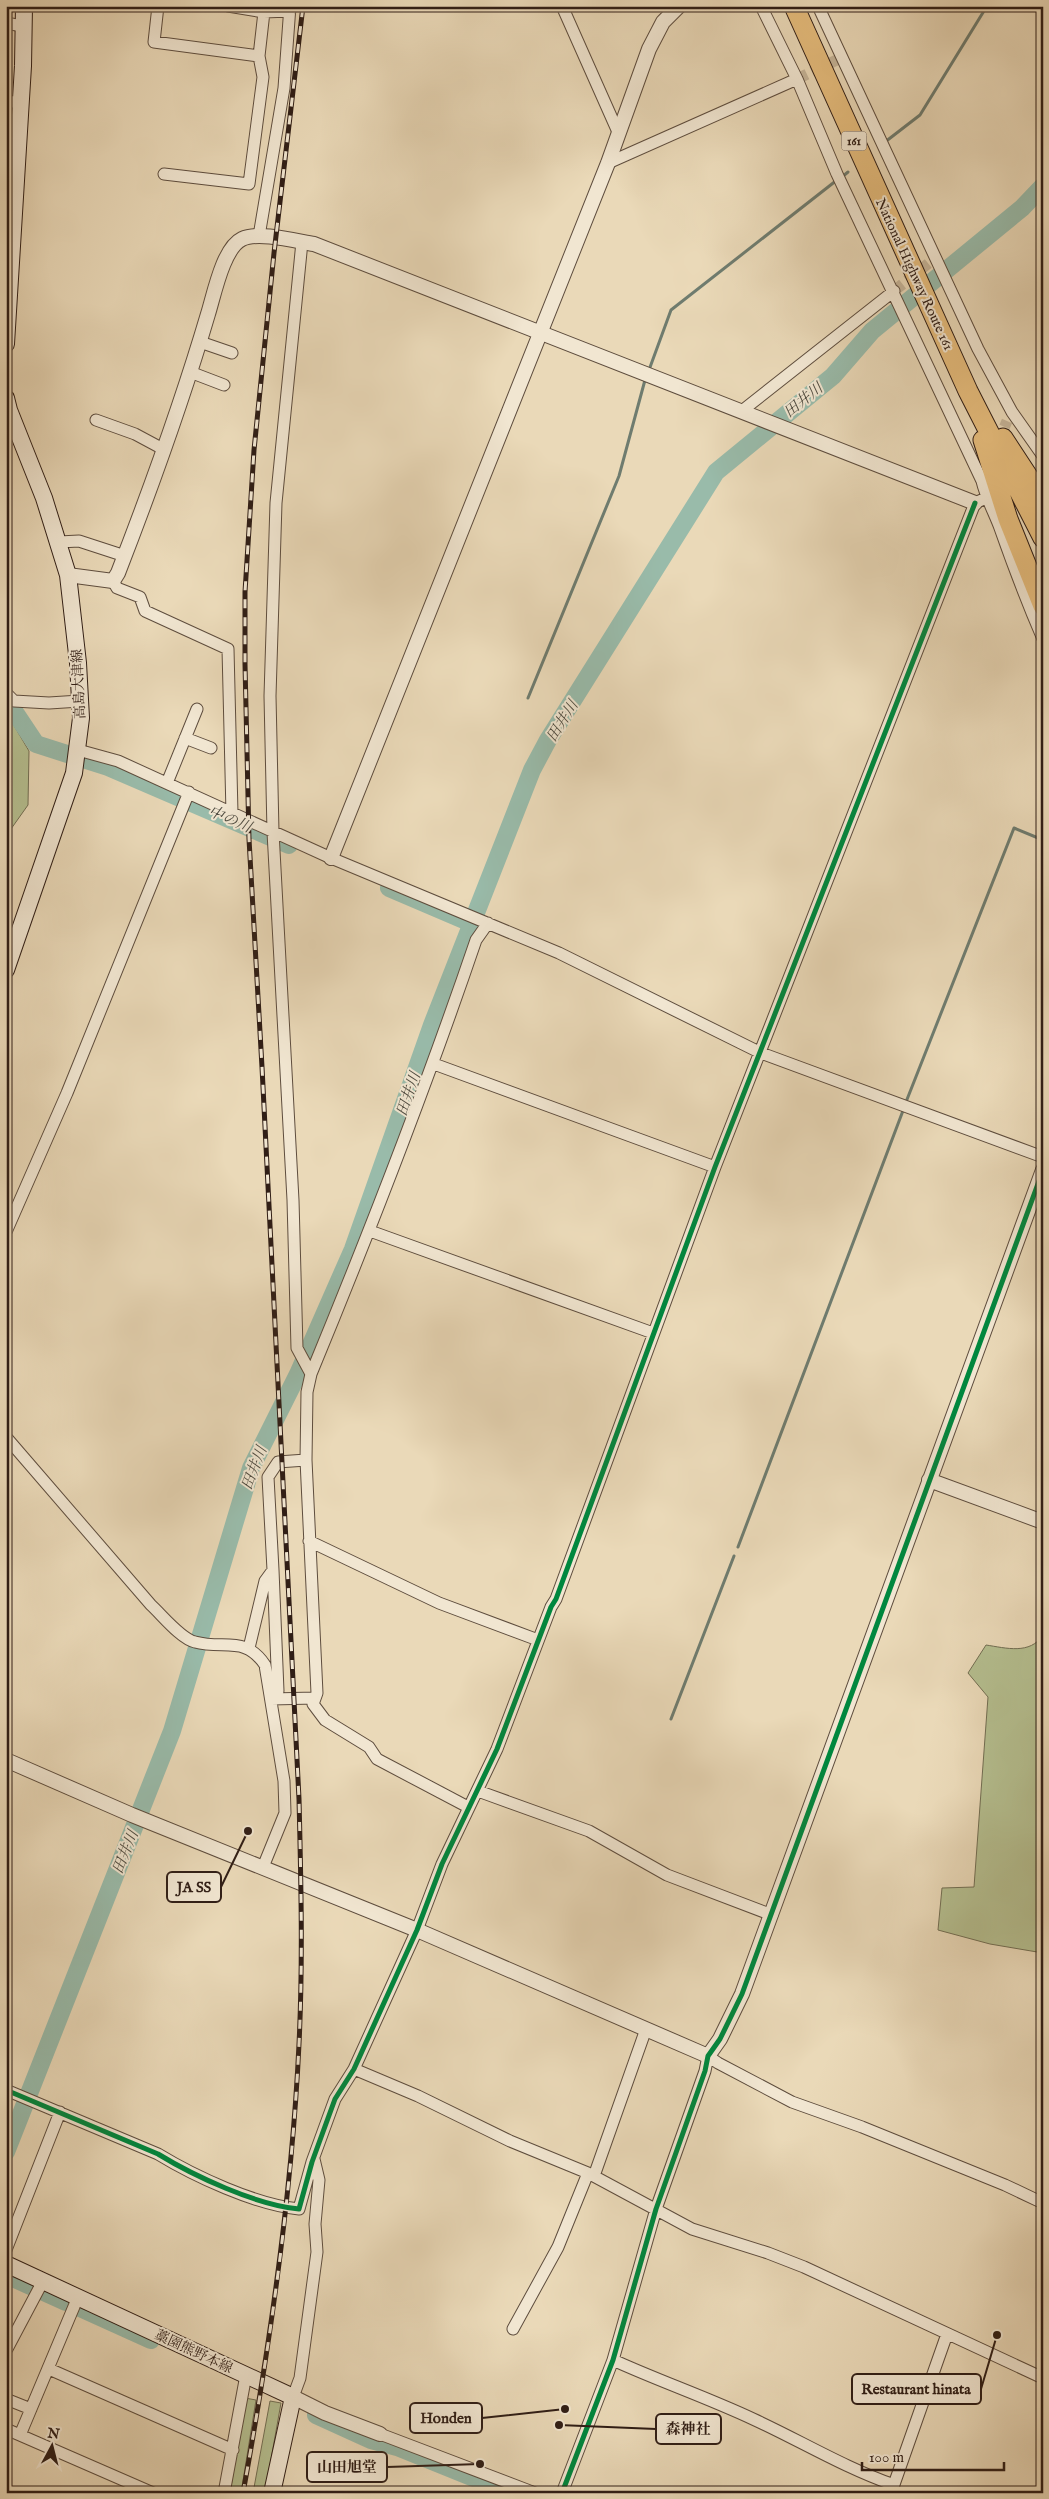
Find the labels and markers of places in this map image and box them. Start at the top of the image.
callout: JA SS [167,1872,221,1902]
callout: Restaurant hinata [852,2374,981,2404]
callout: Honden [410,2403,482,2433]
callout: 森神社 [656,2414,721,2444]
callout: 山田旭堂 [307,2452,387,2482]

